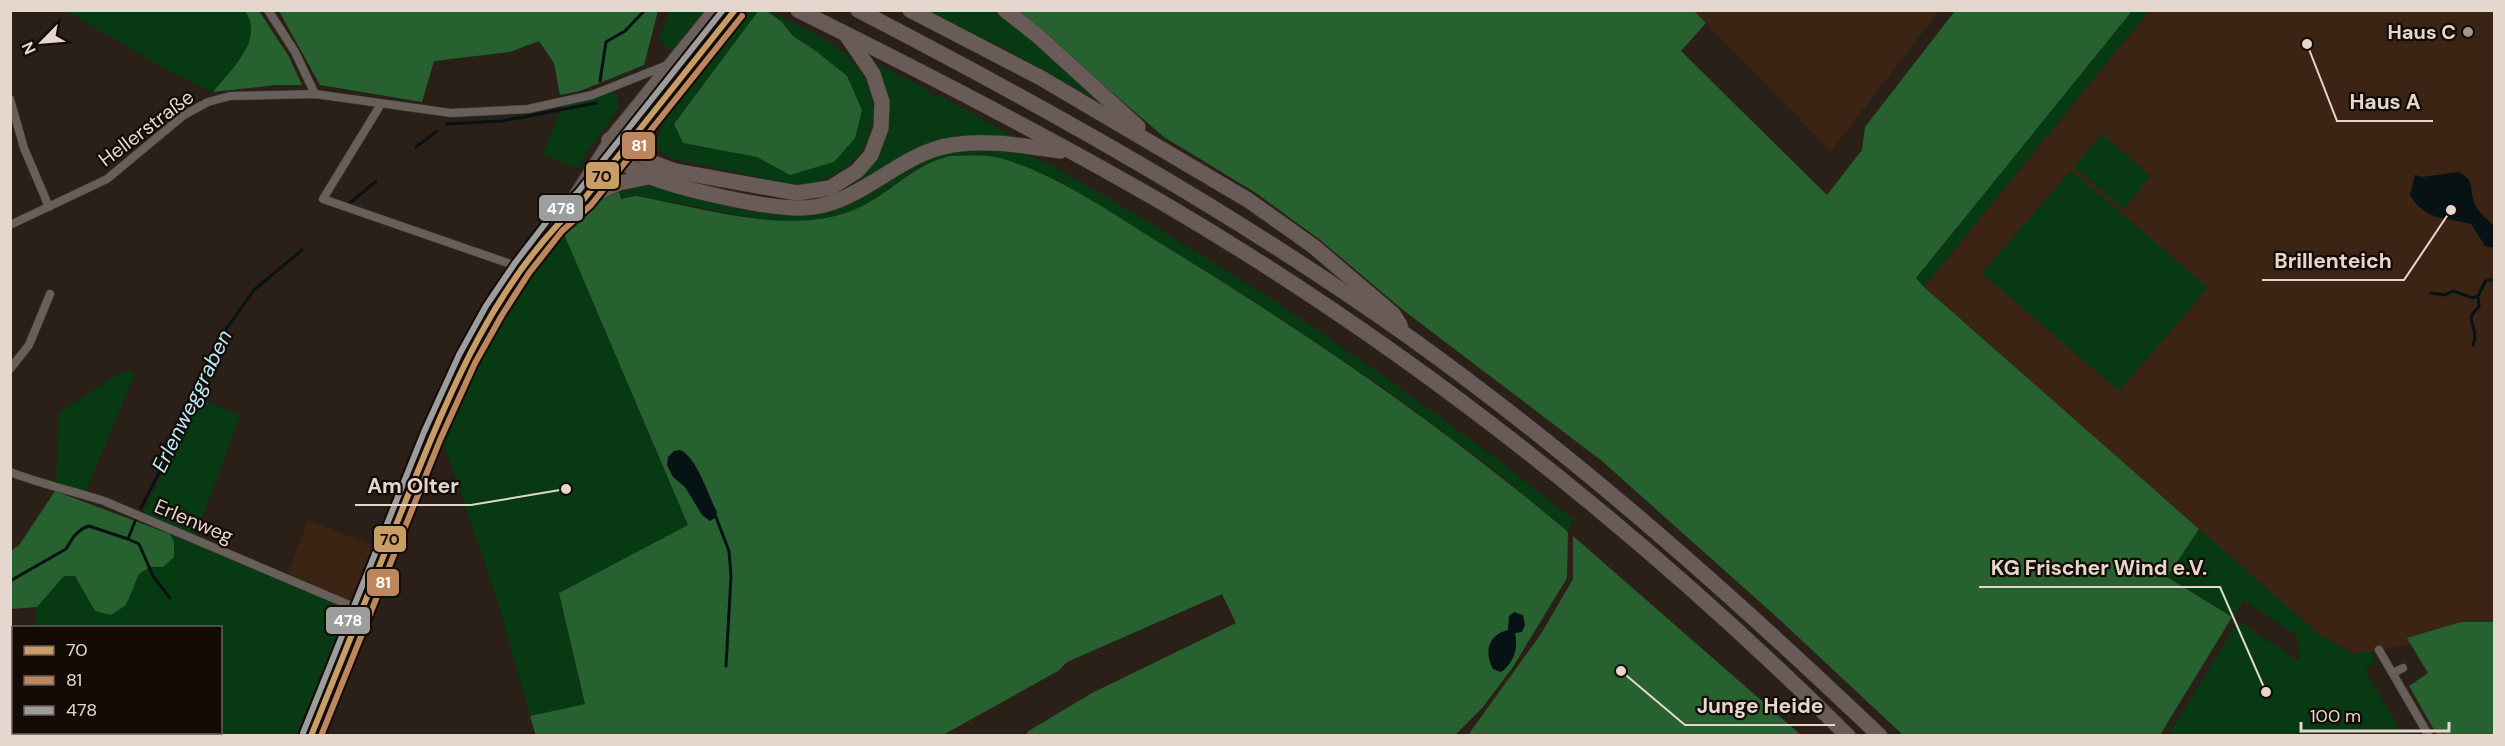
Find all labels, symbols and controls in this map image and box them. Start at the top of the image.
north arrow [12,12,72,72]
place label: Haus C [2388,19,2456,45]
marker: Haus C [2461,25,2475,39]
text: N [17,38,41,58]
callout: Haus A [2337,82,2433,121]
street label: Hellerstraße [93,84,199,172]
text: Haus A [2349,88,2421,116]
line badge: 81 [621,131,656,160]
text: 81 [631,135,647,156]
line badge: 70 [585,161,620,190]
text: 70 [592,166,612,187]
line badge: 478 [538,194,584,222]
text: 478 [546,198,576,219]
callout: Brillenteich [2262,241,2404,280]
text: Brillenteich [2274,247,2392,275]
water label: Erlenweggraben [145,325,239,477]
callout: Am Olter [355,466,471,505]
text: Am Olter [367,472,459,500]
street label: Erlenweg [151,493,237,549]
line badge: 70 [373,525,407,553]
text: 70 [380,529,400,550]
callout: KG Frischer Wind e.V. [1979,548,2220,587]
text: KG Frischer Wind e.V. [1991,554,2207,582]
line badge: 81 [366,568,400,597]
text: 81 [375,572,391,593]
line badge: 478 [325,606,371,635]
text: 478 [333,610,363,631]
legend [12,626,222,734]
text: 70 [66,638,88,662]
text: 81 [66,668,82,692]
callout: Junge Heide [1685,686,1835,725]
text: Junge Heide [1697,692,1823,720]
scale bar [2301,695,2450,733]
text: 478 [66,698,97,722]
text: 100 m [2310,704,2361,728]

